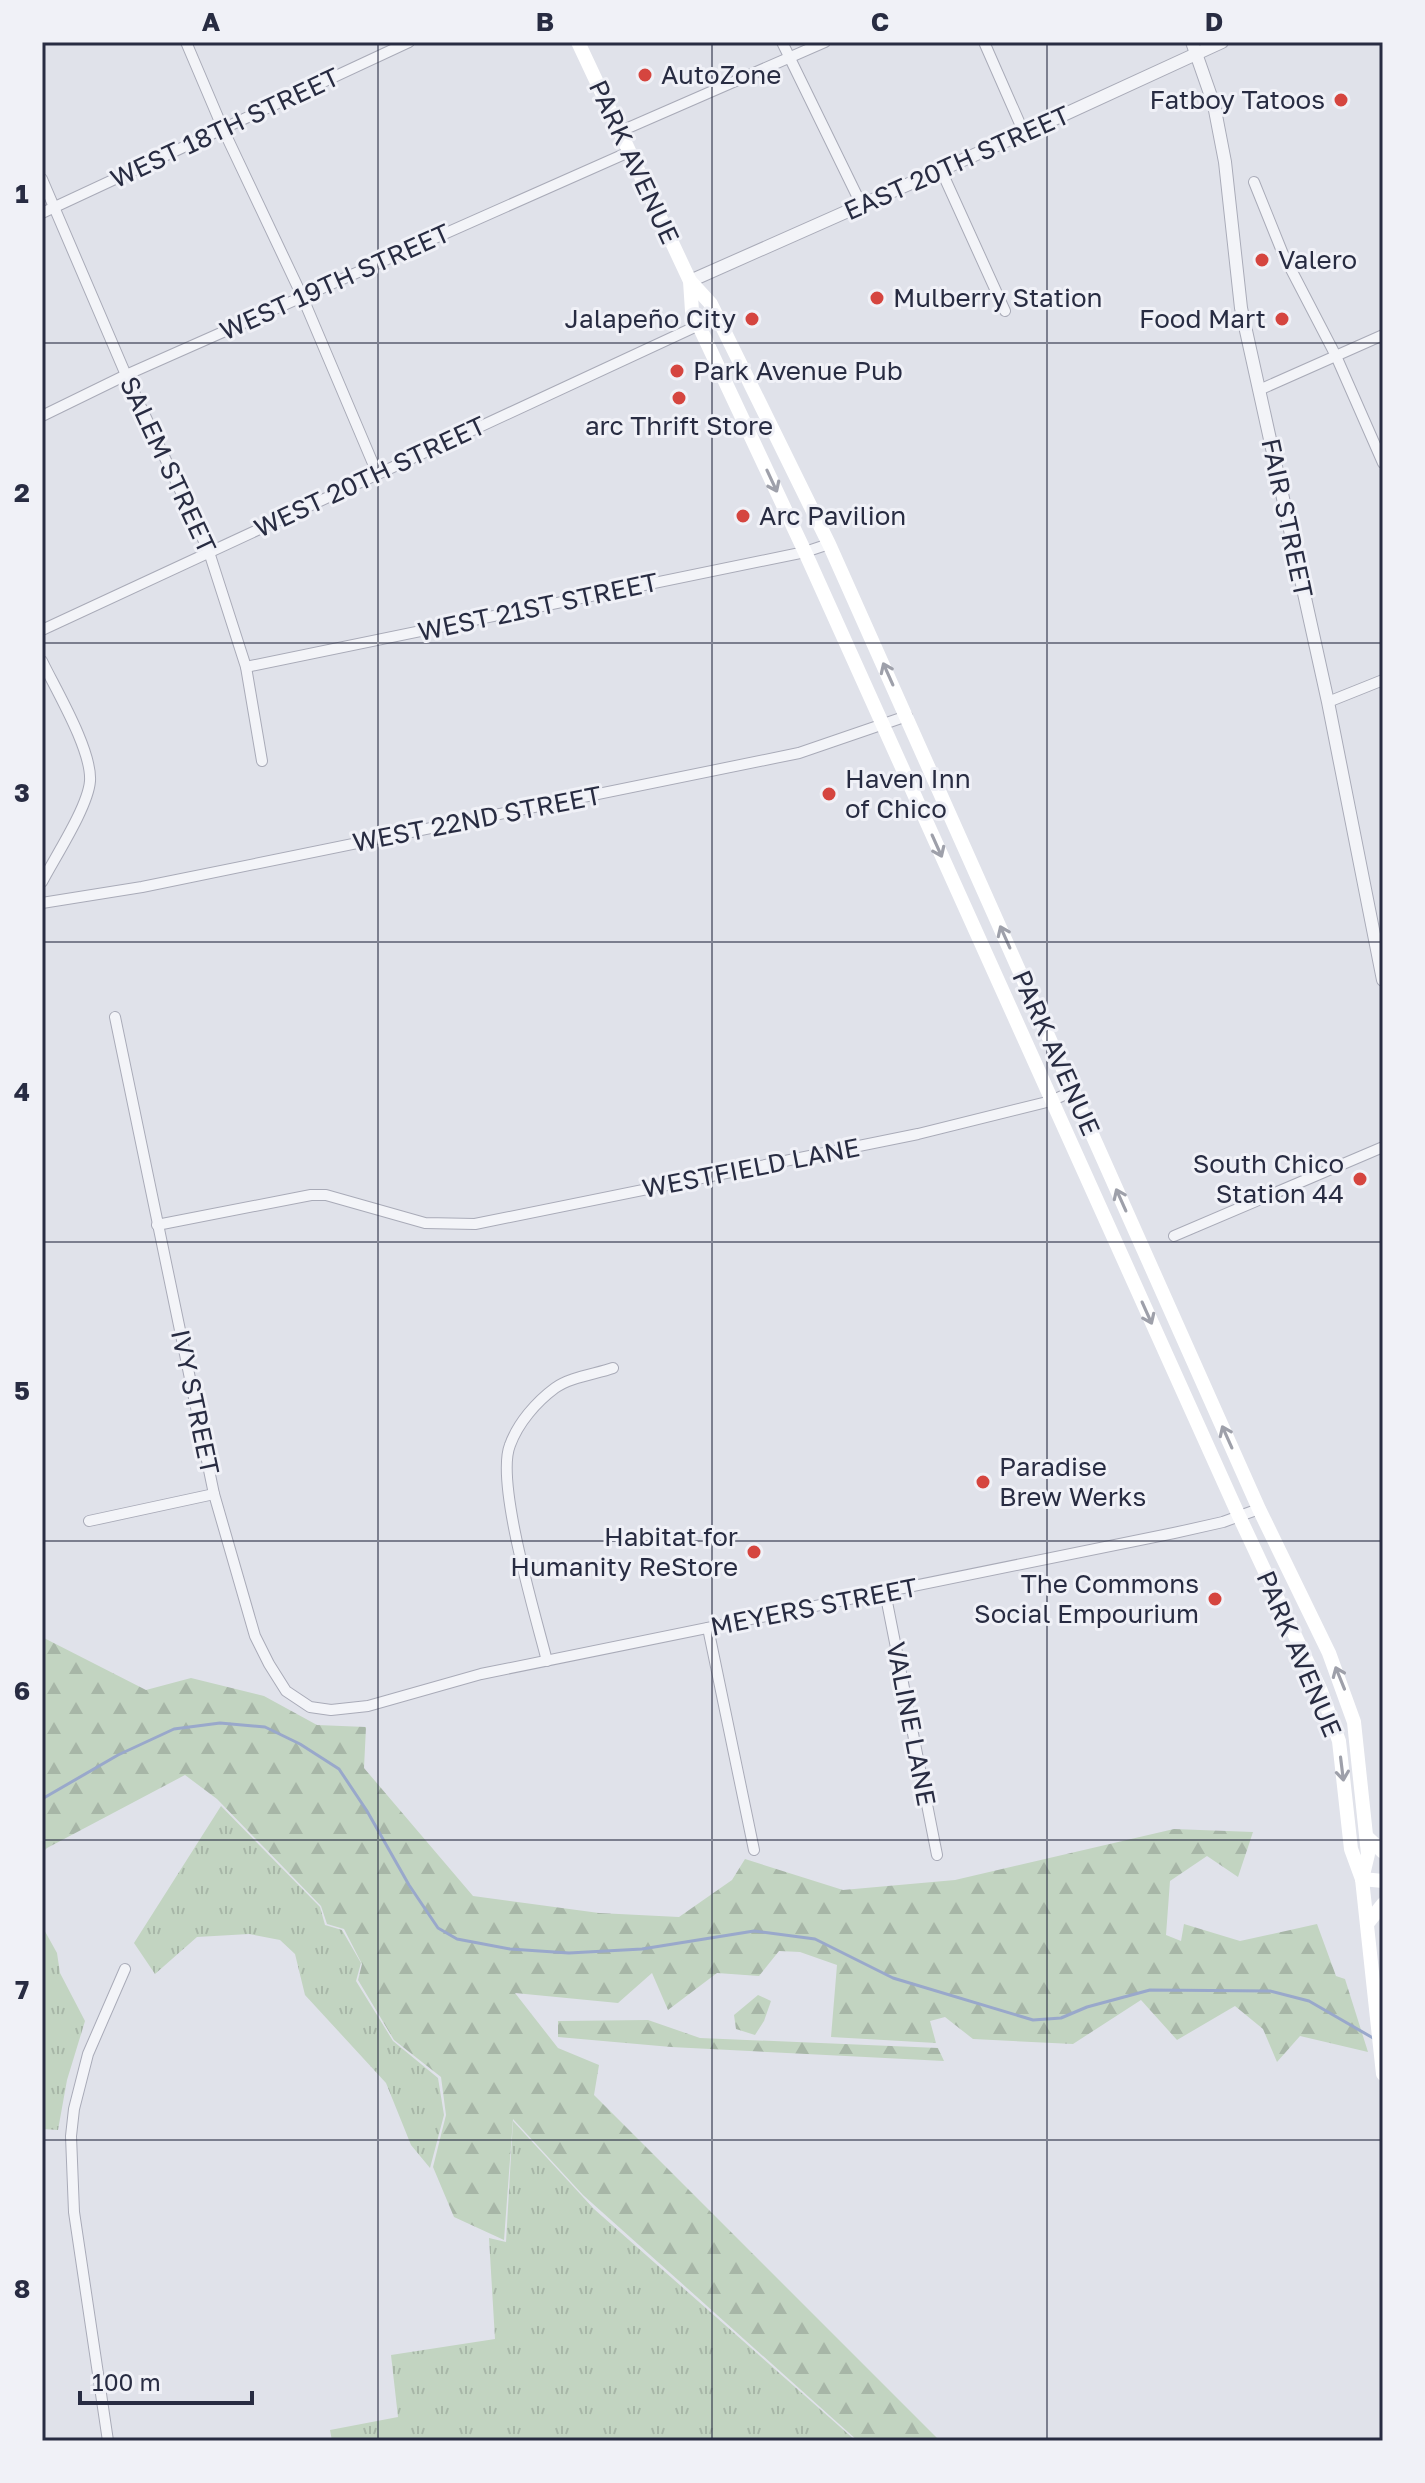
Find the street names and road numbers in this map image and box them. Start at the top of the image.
street label: WEST 18TH STREET [105,61,344,194]
street label: PARK AVENUE [583,75,686,249]
street label: EAST 20TH STREET [839,99,1075,226]
street label: WEST 19TH STREET [215,217,455,346]
street label: SALEM STREET [114,371,223,558]
street label: WEST 20TH STREET [249,409,490,544]
street label: FAIR STREET [1255,435,1319,600]
street label: WEST 21ST STREET [415,566,661,647]
street label: WEST 22ND STREET [350,779,604,858]
street label: PARK AVENUE [1006,965,1107,1140]
street label: WESTFIELD LANE [639,1131,862,1204]
street label: IVY STREET [165,1327,226,1477]
street label: PARK AVENUE [1251,1566,1348,1742]
street label: MEYERS STREET [708,1571,920,1642]
street label: VALINE LANE [880,1639,943,1808]

